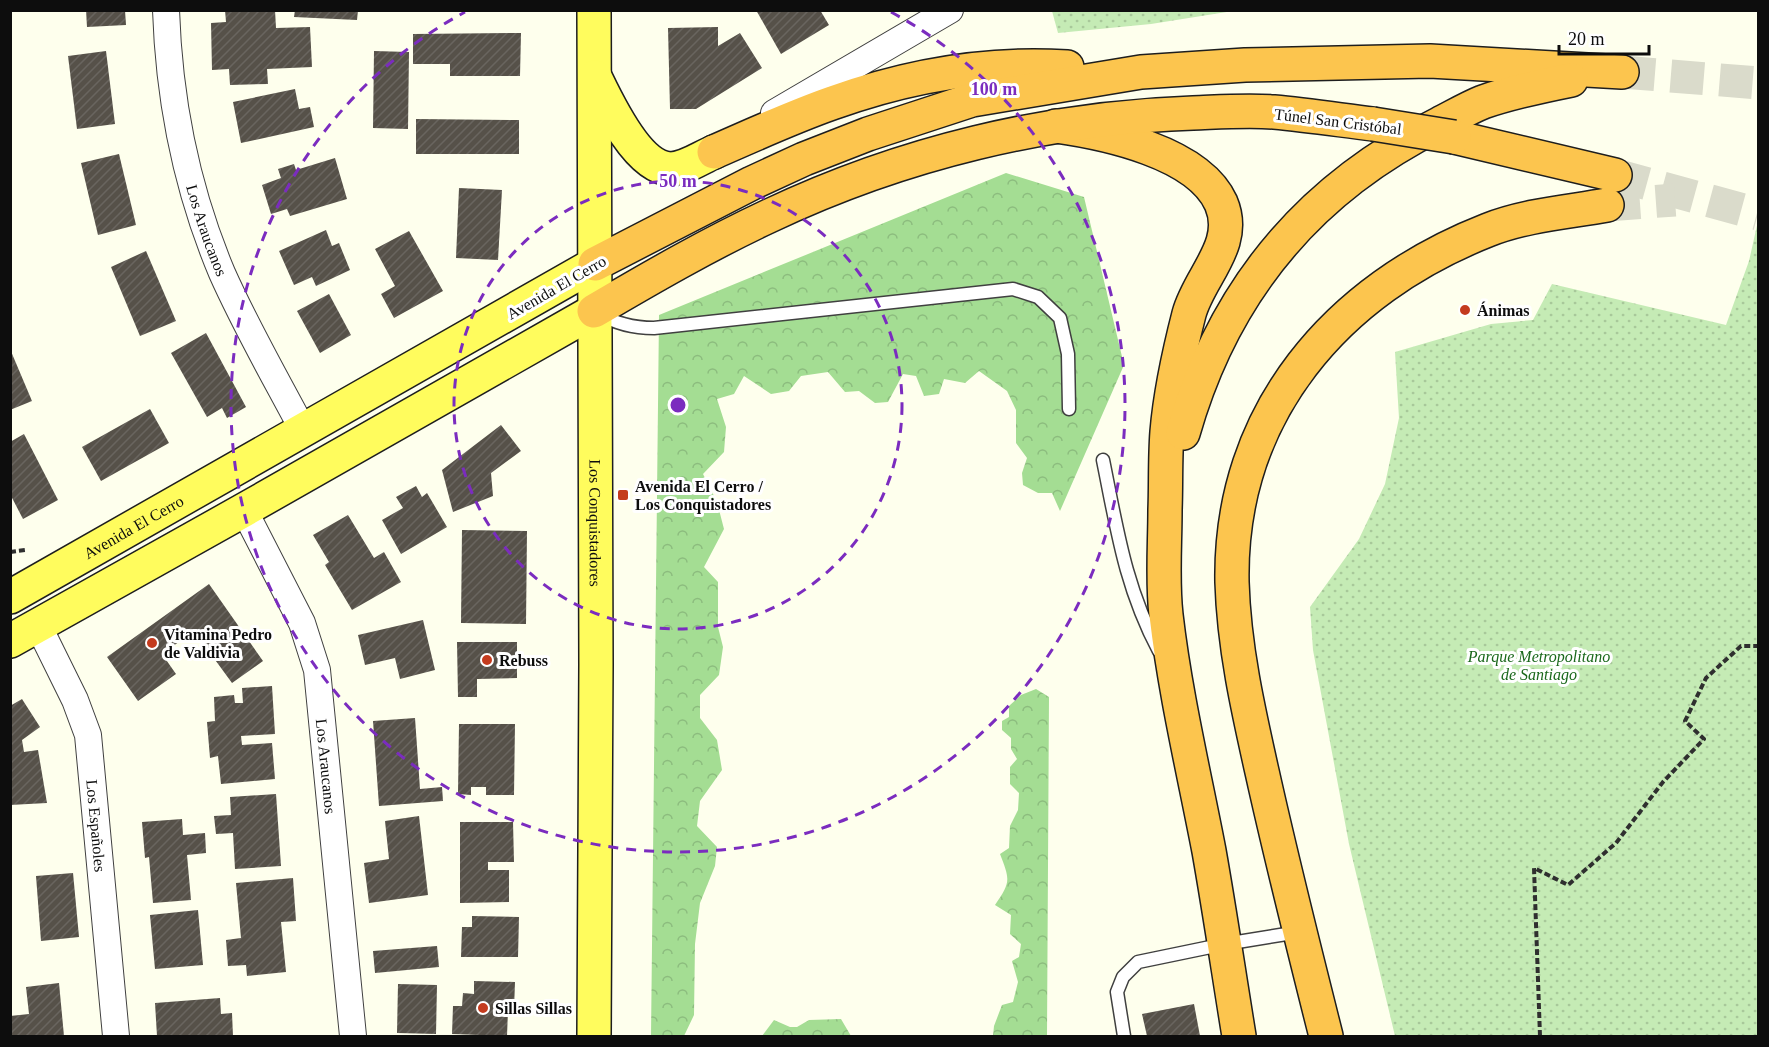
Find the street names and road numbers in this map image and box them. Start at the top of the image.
street label: Túnel San Cristóbal [1273,105,1403,138]
street label: Los Araucanos [183,183,230,279]
street label: Avenida El Cerro [504,252,609,323]
street label: Los Conquistadores [586,459,604,587]
street label: Avenida El Cerro [81,492,186,562]
street label: Los Araucanos [313,718,339,815]
street label: Los Españoles [83,779,109,873]

